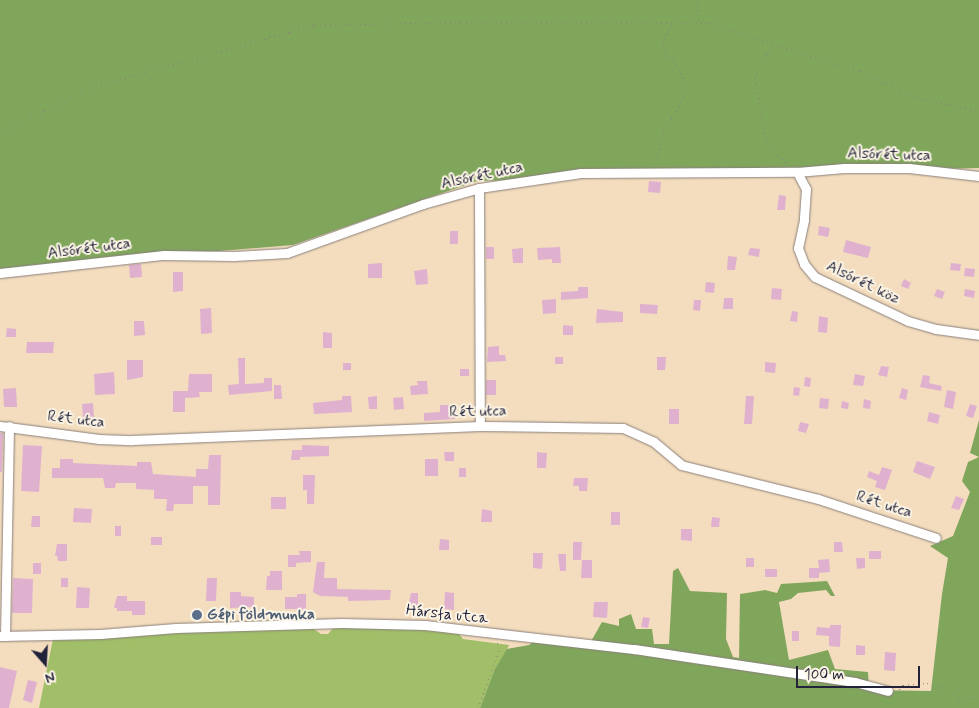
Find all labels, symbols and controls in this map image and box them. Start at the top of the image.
street label: Alsórét utca [845,144,933,166]
street label: Alsórét utca [437,157,527,195]
street label: Alsórét utca [44,234,134,264]
street label: Alsórét köz [823,257,903,309]
street label: Rét utca [447,402,509,422]
street label: Rét utca [44,407,108,433]
street label: Rét utca [852,486,916,524]
street label: Hársfa utca [405,601,489,629]
place label: Gépi földmunka [207,605,315,625]
marker: Gépi földmunka [191,609,203,621]
north arrow [20,638,70,688]
scale bar [799,656,923,688]
text: 100 m [804,665,844,685]
text: N [43,667,57,687]

